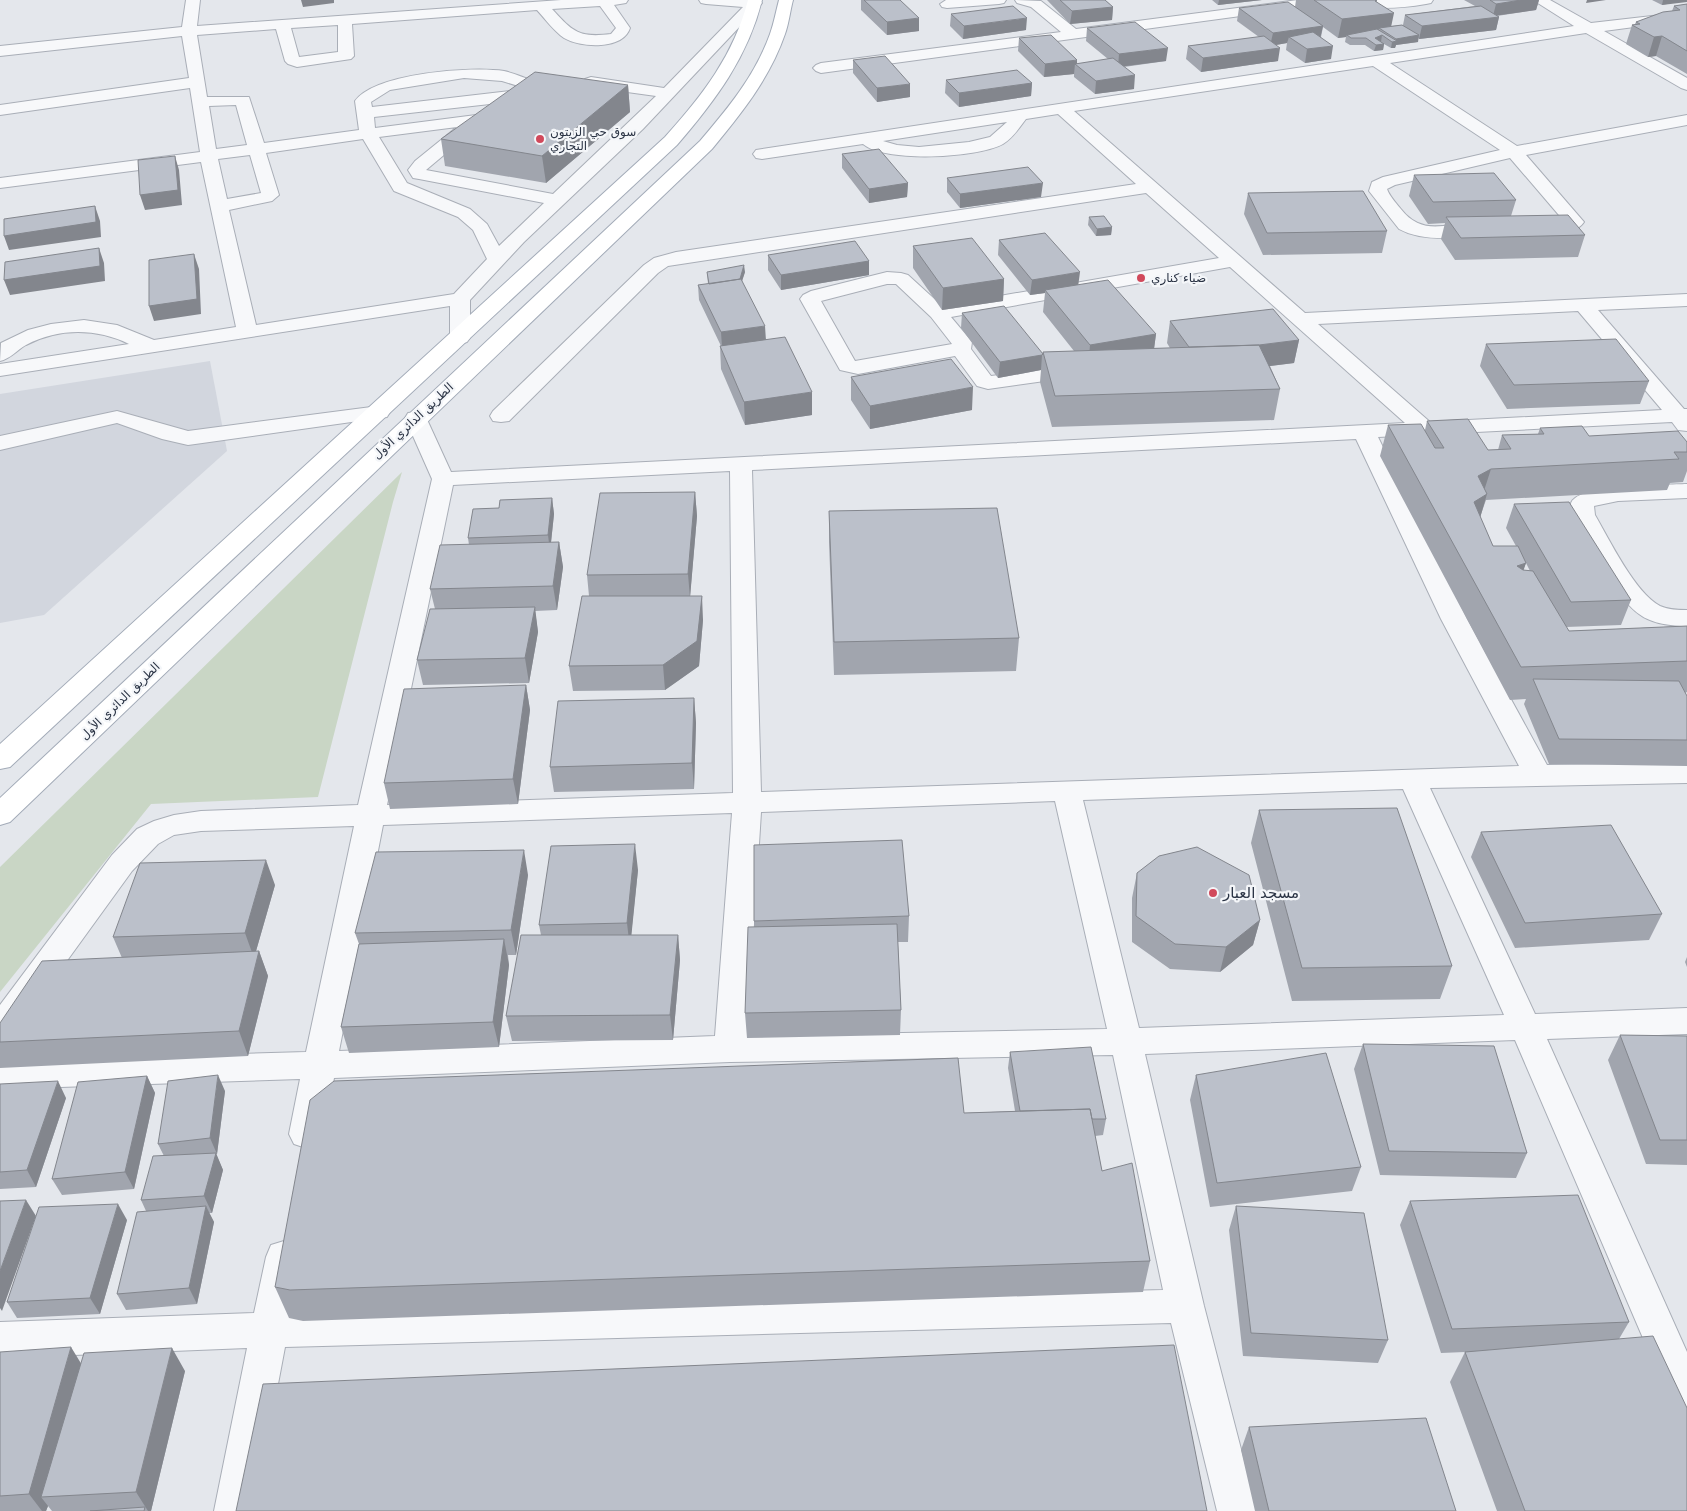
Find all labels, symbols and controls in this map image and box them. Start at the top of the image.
place label: سوق حي الزيتون التجاري [550,125,636,154]
marker: سوق حي الزيتون التجاري [534,133,546,145]
place label: ضياء كناري [1151,271,1206,286]
marker: ضياء كناري [1135,272,1147,284]
street label: الطريق الدائري الأول [369,379,457,463]
street label: الطريق الدائري الأول [77,659,163,743]
place label: مسجد العبار [1222,884,1299,902]
marker: مسجد العبار [1207,887,1219,899]

